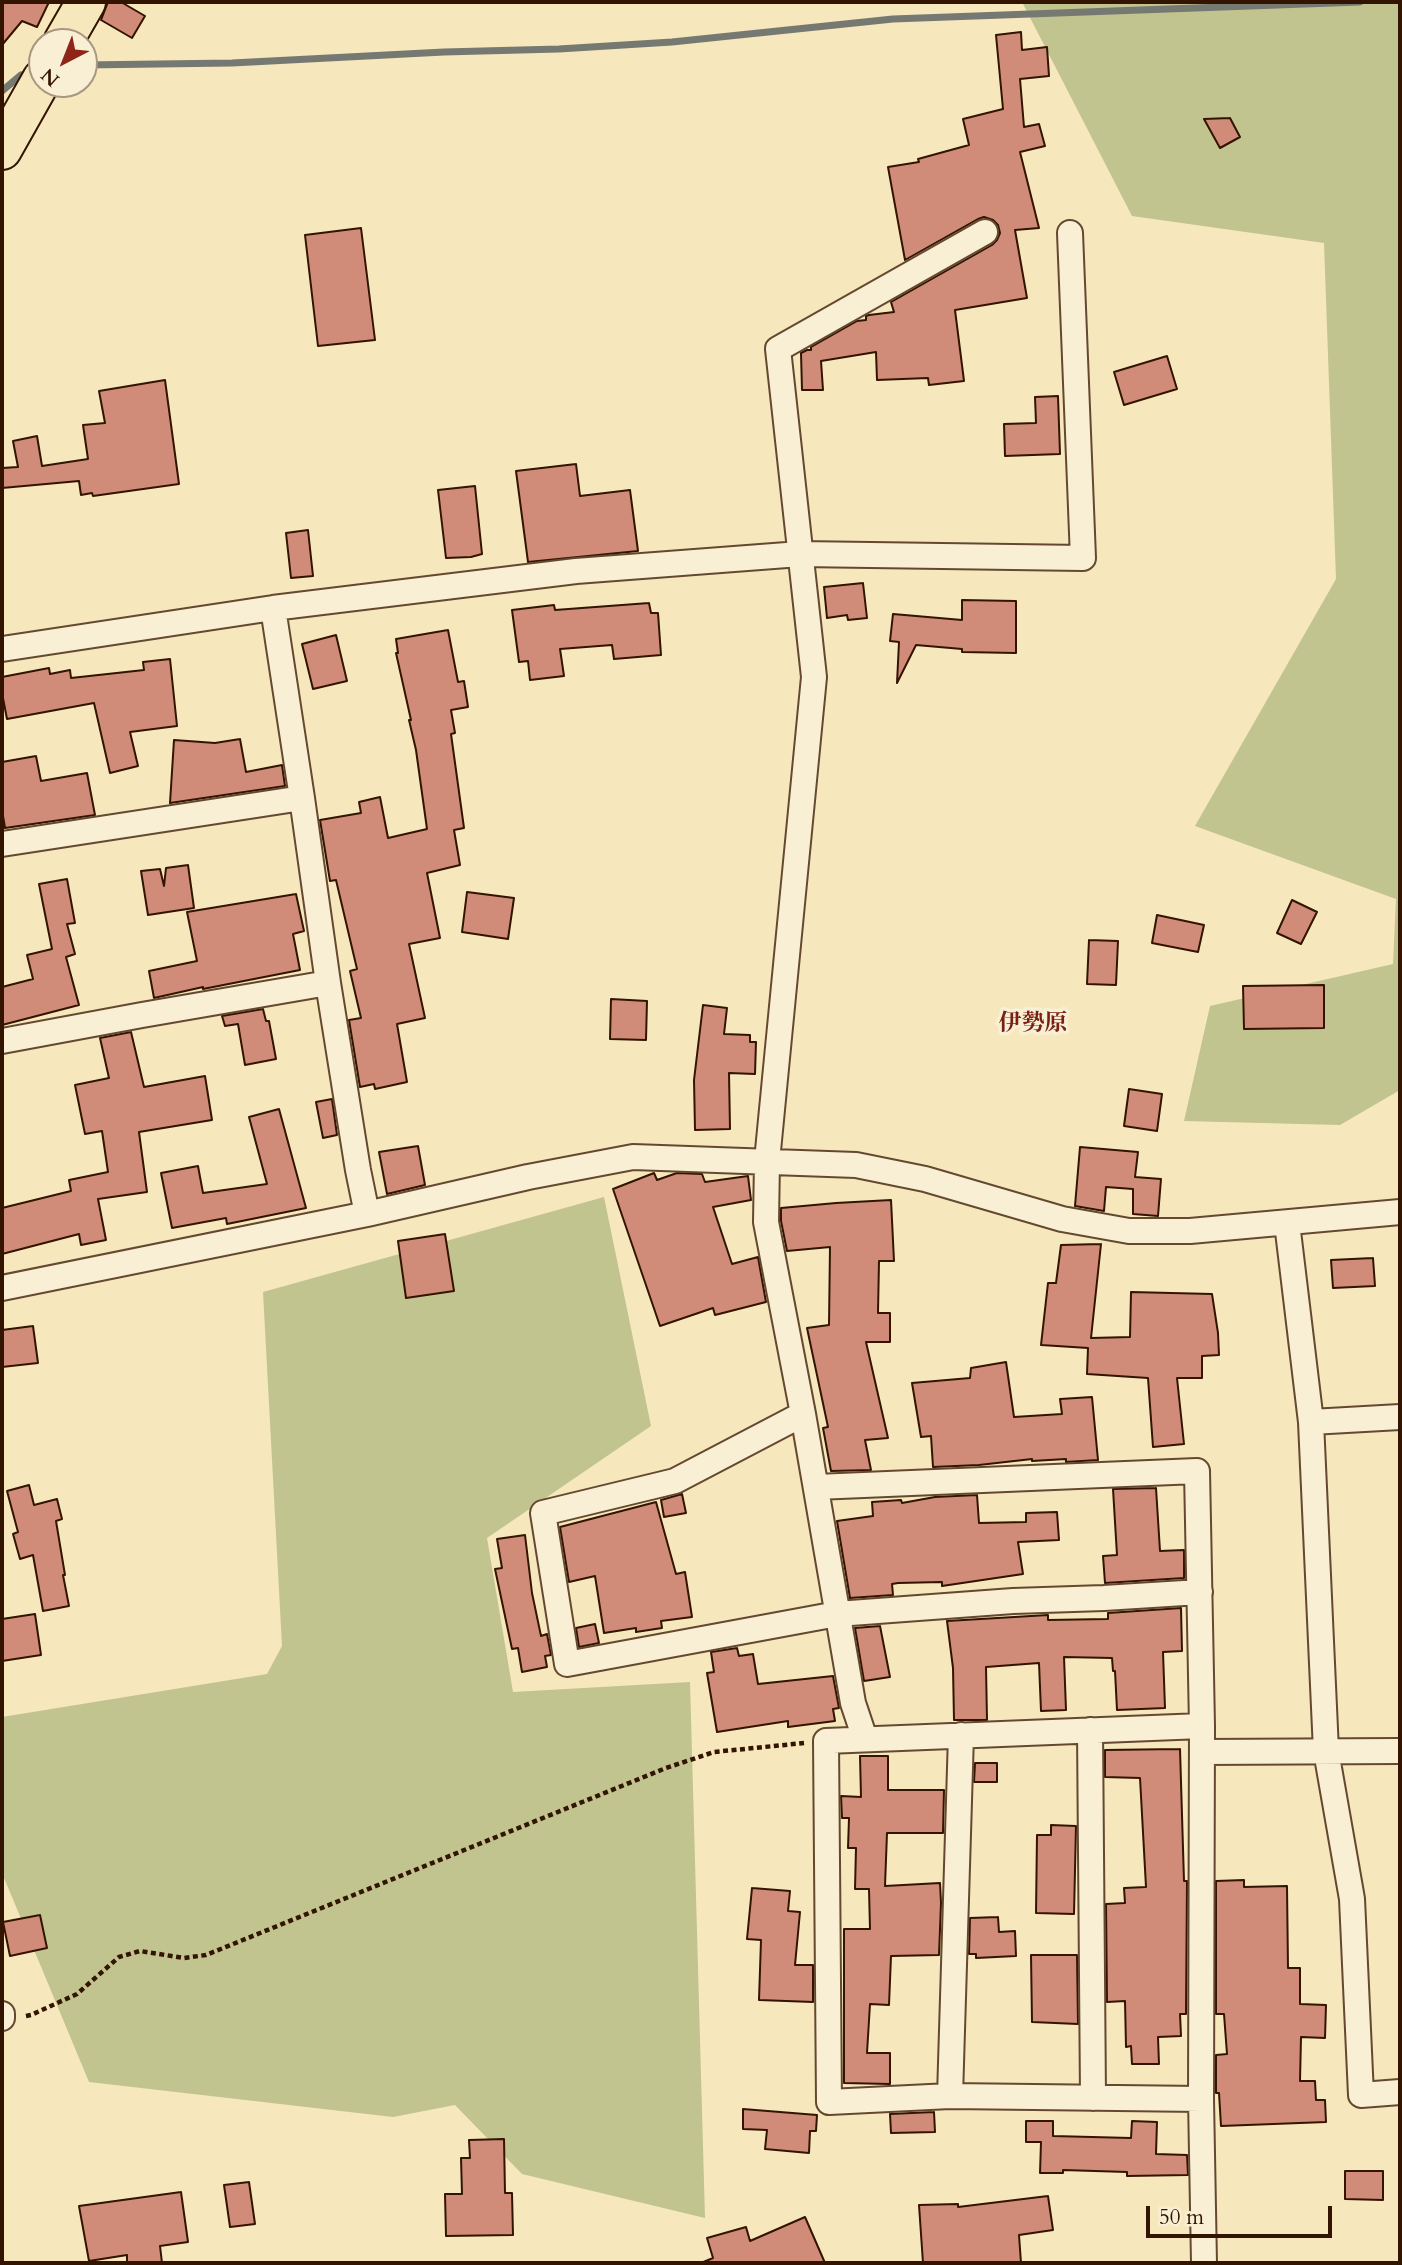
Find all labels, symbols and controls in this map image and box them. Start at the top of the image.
north arrow [28,28,98,98]
text: N [35,62,65,92]
district label: 伊勢原 [999,1011,1067,1039]
scale bar [1150,2192,1336,2236]
text: 50 m [1159,2203,1204,2232]

